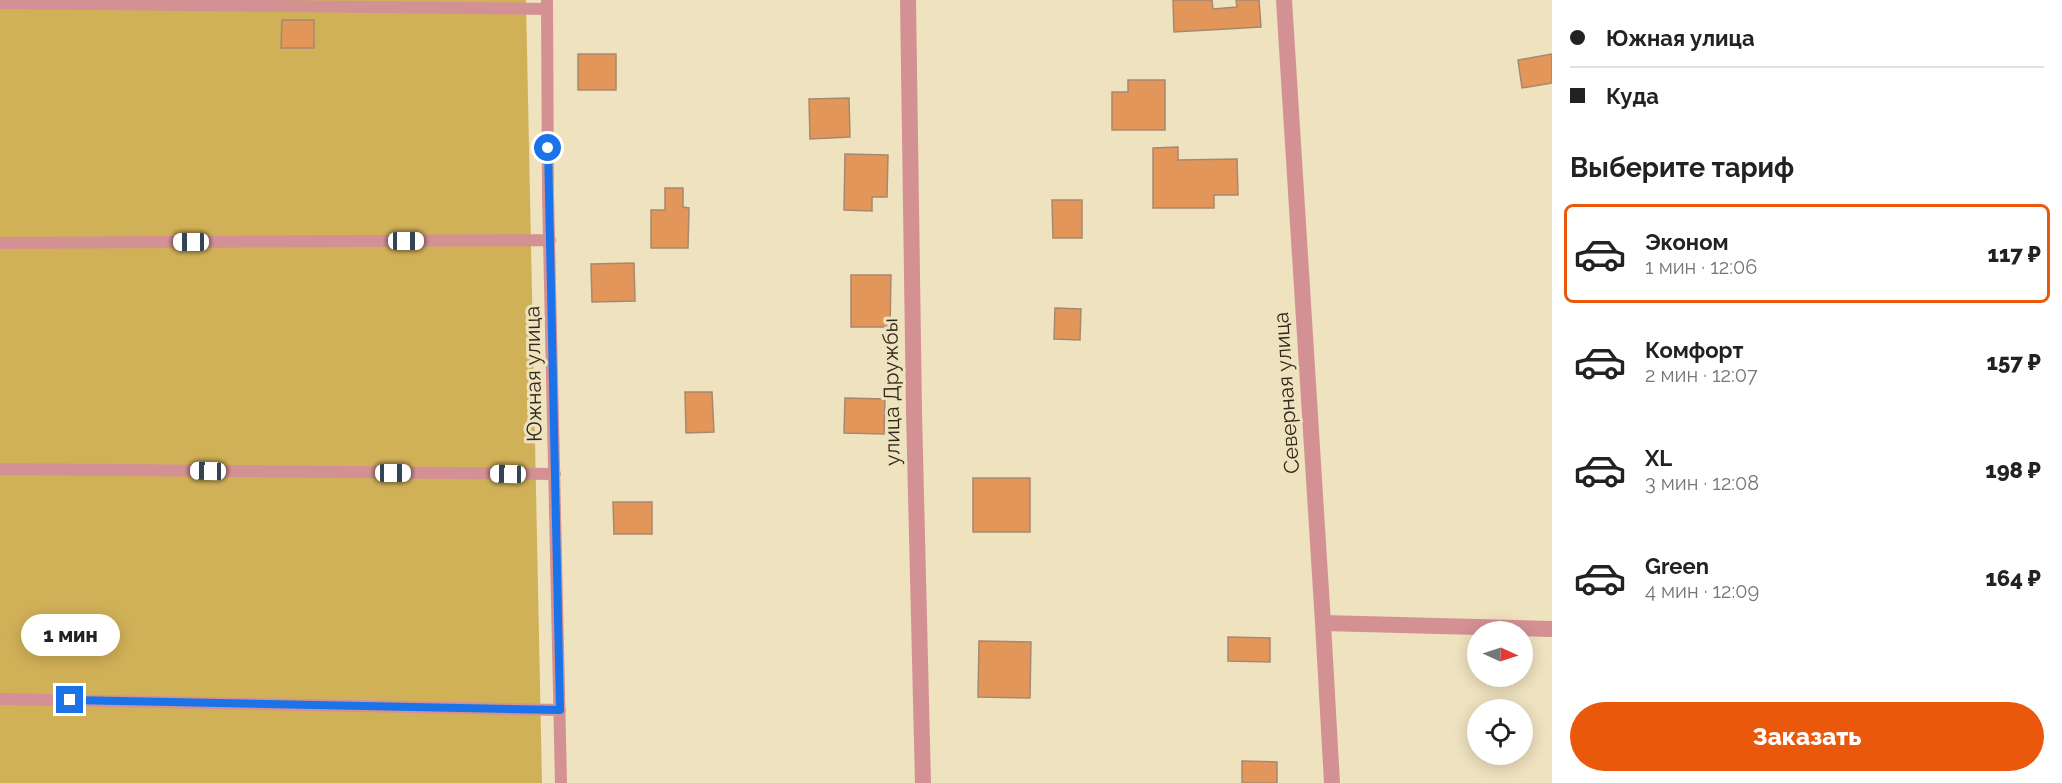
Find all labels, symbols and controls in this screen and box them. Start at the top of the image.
text: Южная улица [1606,25,1755,51]
text: Куда [1606,83,1659,109]
route start [534,134,561,161]
text: Выберите тариф [1570,152,1794,183]
icon: car [1573,227,1627,281]
text: Эконом [1645,229,1729,255]
car [388,232,424,250]
car [173,233,209,251]
text: 117 ₽ [1987,241,2041,267]
text: 1 мин · 12:06 [1645,255,1757,279]
street label: Южная улица [519,306,547,442]
street label: Северная улица [1268,311,1304,475]
street label: улица Дружбы [877,318,905,466]
icon: car [1573,335,1627,389]
text: Комфорт [1645,337,1743,363]
text: 157 ₽ [1987,349,2041,375]
text: 2 мин · 12:07 [1645,363,1758,387]
icon: car [1573,443,1627,497]
text: XL [1645,445,1672,471]
text: 198 ₽ [1985,457,2041,483]
car [190,462,226,480]
car [375,464,411,482]
car [490,465,526,483]
text: 3 мин · 12:08 [1645,471,1759,495]
icon: car [1573,551,1627,605]
text: Green [1645,553,1709,579]
text: 164 ₽ [1985,565,2041,591]
text: 4 мин · 12:09 [1645,579,1759,603]
callout: 1 мин [20,613,119,655]
north arrow [1467,621,1533,687]
map controls [1467,621,1533,765]
text: 1 мин [43,623,98,647]
route end [56,686,83,713]
button: locate [1467,699,1533,765]
button: Заказать [1570,702,2044,771]

